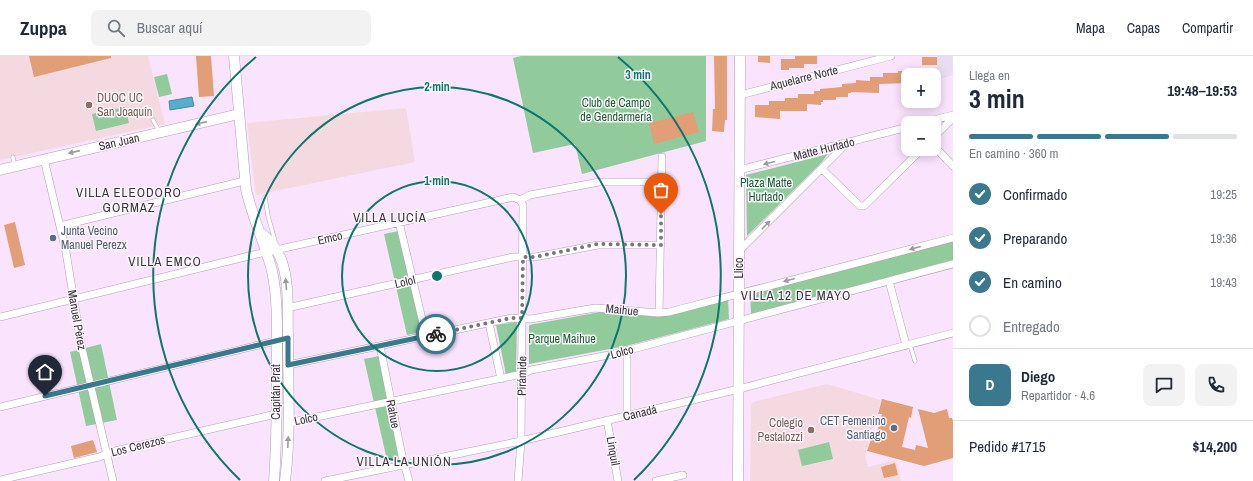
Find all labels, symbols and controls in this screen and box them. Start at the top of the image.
search box [91,10,371,46]
text: Zuppa [20,15,67,41]
icon: search [105,17,127,39]
text: Buscar aquí [137,17,202,38]
text: Mapa [1076,19,1105,37]
text: Capas [1127,19,1160,37]
text: Compartir [1182,19,1233,37]
street label: Aquelarre Norte [767,62,840,94]
text: 3 min [625,67,651,83]
text: Llega en [969,67,1010,84]
map controls [901,68,941,156]
button: + [901,68,941,108]
text: 2 min [424,79,450,95]
text: 19:48–19:53 [1167,80,1237,101]
text: 3 min [969,81,1025,116]
place label: DUOC UC San Joaquín [97,90,152,120]
park label: Club de Campo de Gendarmería [580,95,652,125]
marker: DUOC UC San Joaquín [84,100,94,110]
button: − [901,116,941,156]
one-way arrow [194,120,207,126]
street label: San Juan [97,130,141,154]
street label: Matte Hurtado [792,134,856,164]
text: En camino · 360 m [969,145,1058,162]
one-way arrow [68,150,80,156]
one-way arrow [763,160,775,166]
text: 1 min [424,173,450,189]
pin [644,173,678,214]
park label: Plaza Matte Hurtado [740,175,792,205]
icon: bag [650,179,672,201]
icon: check [969,183,991,205]
district label: VILLA ELEODORO GORMAZ [76,184,182,216]
text: Confirmado [1003,184,1067,205]
text: 19:25 [1210,186,1237,203]
district label: VILLA LUCÍA [353,209,427,226]
one-way arrow [761,220,771,230]
place label: Junta Vecino Manuel Perezx [61,223,127,253]
street label: Emco [316,227,344,249]
icon: check [969,227,991,249]
text: Preparando [1003,228,1067,249]
text: 19:36 [1210,230,1237,247]
marker: Junta Vecino Manuel Perezx [48,233,58,243]
one-way arrow [909,245,921,251]
district label: VILLA EMCO [128,253,202,270]
street label: Llico [731,258,747,278]
centre of rings [430,269,444,283]
icon: check [969,271,991,293]
street label: Lolol [393,272,417,292]
text: En camino [1003,272,1062,293]
text: 19:43 [1210,274,1237,291]
one-way arrow [282,278,289,290]
one-way arrow [783,278,796,284]
district label: VILLA 12 DE MAYO [741,287,851,304]
street label: Manuel Pérez [64,289,90,351]
street label: Maihue [605,300,639,320]
courier [416,314,456,354]
text: Entregado [1003,316,1060,337]
icon: bike [425,323,447,345]
park label: Parque Maihue [528,331,596,347]
street label: Lolco [609,341,635,363]
pin [28,355,62,396]
street label: Pirámide [514,356,530,396]
icon: home [34,361,56,383]
street label: Capitán Prat [268,364,284,420]
button: chat [1143,364,1185,406]
button: phone [1195,364,1237,406]
text: Diego [1021,366,1055,387]
text: D [986,374,994,395]
text: Repartidor · 4.6 [1021,387,1095,404]
street label: Rahue [382,398,404,430]
street label: Canadá [621,401,659,425]
street label: Lolco [293,409,319,429]
place label: CET Femenino Santiago [820,413,886,443]
place label: Colegio Pestalozzi [758,415,803,445]
marker: CET Femenino Santiago [889,423,899,433]
marker: Colegio Pestalozzi [806,425,816,435]
street label: Los Cerezos [109,432,167,460]
street label: Linquil [603,435,623,467]
one-way arrow [284,436,291,448]
text: Pedido #1715 [969,436,1046,457]
text: $14,200 [1193,436,1237,457]
district label: VILLA LA UNIÓN [356,453,452,470]

